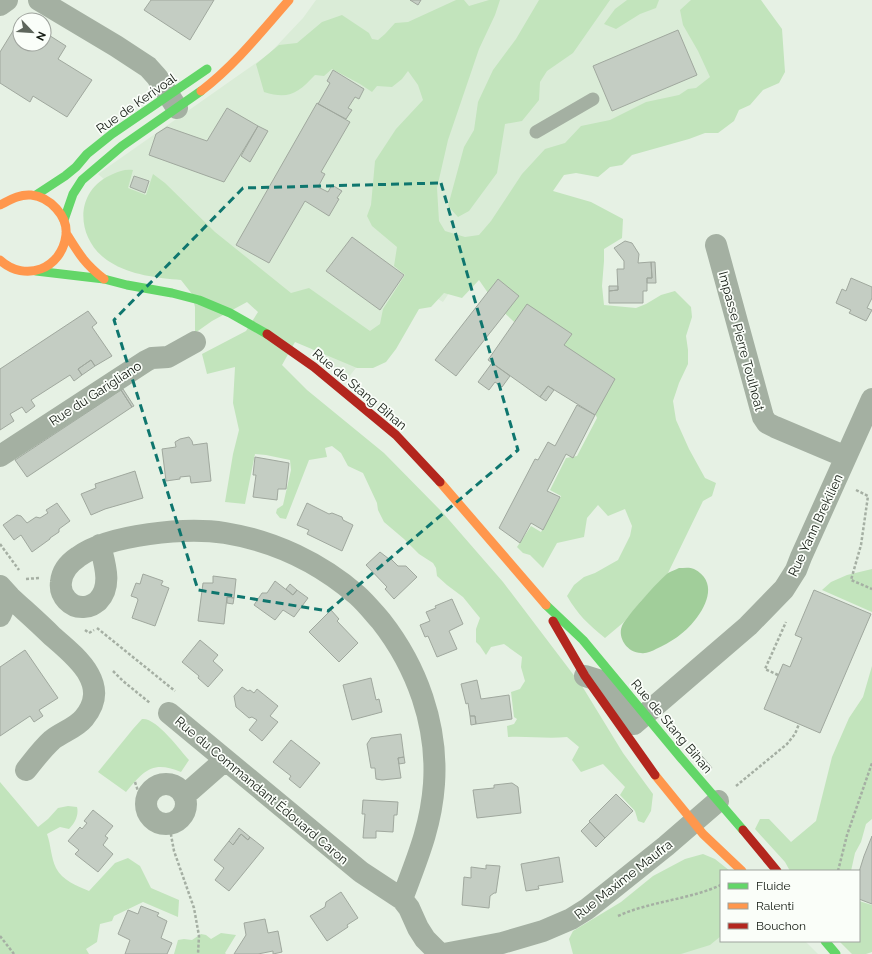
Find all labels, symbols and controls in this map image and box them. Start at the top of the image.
north arrow [12,12,52,52]
text: N [33,29,48,43]
street label: Rue de Kerivoal [93,70,180,137]
street label: Impasse Pierre Toulhoat [716,270,768,413]
street label: Rue de Stang Bihan [310,346,410,433]
street label: Rue du Garigliano [46,358,144,429]
street label: Rue Yann Brekilien [785,472,846,579]
street label: Rue de Stang Bihan [628,676,715,776]
street label: Rue du Commandant Édouard Caron [172,713,351,867]
street label: Rue Maxime Maufra [571,837,675,922]
legend [720,870,860,942]
text: Fluide [756,879,791,893]
text: Ralenti [756,899,794,913]
text: Bouchon [756,919,806,933]

